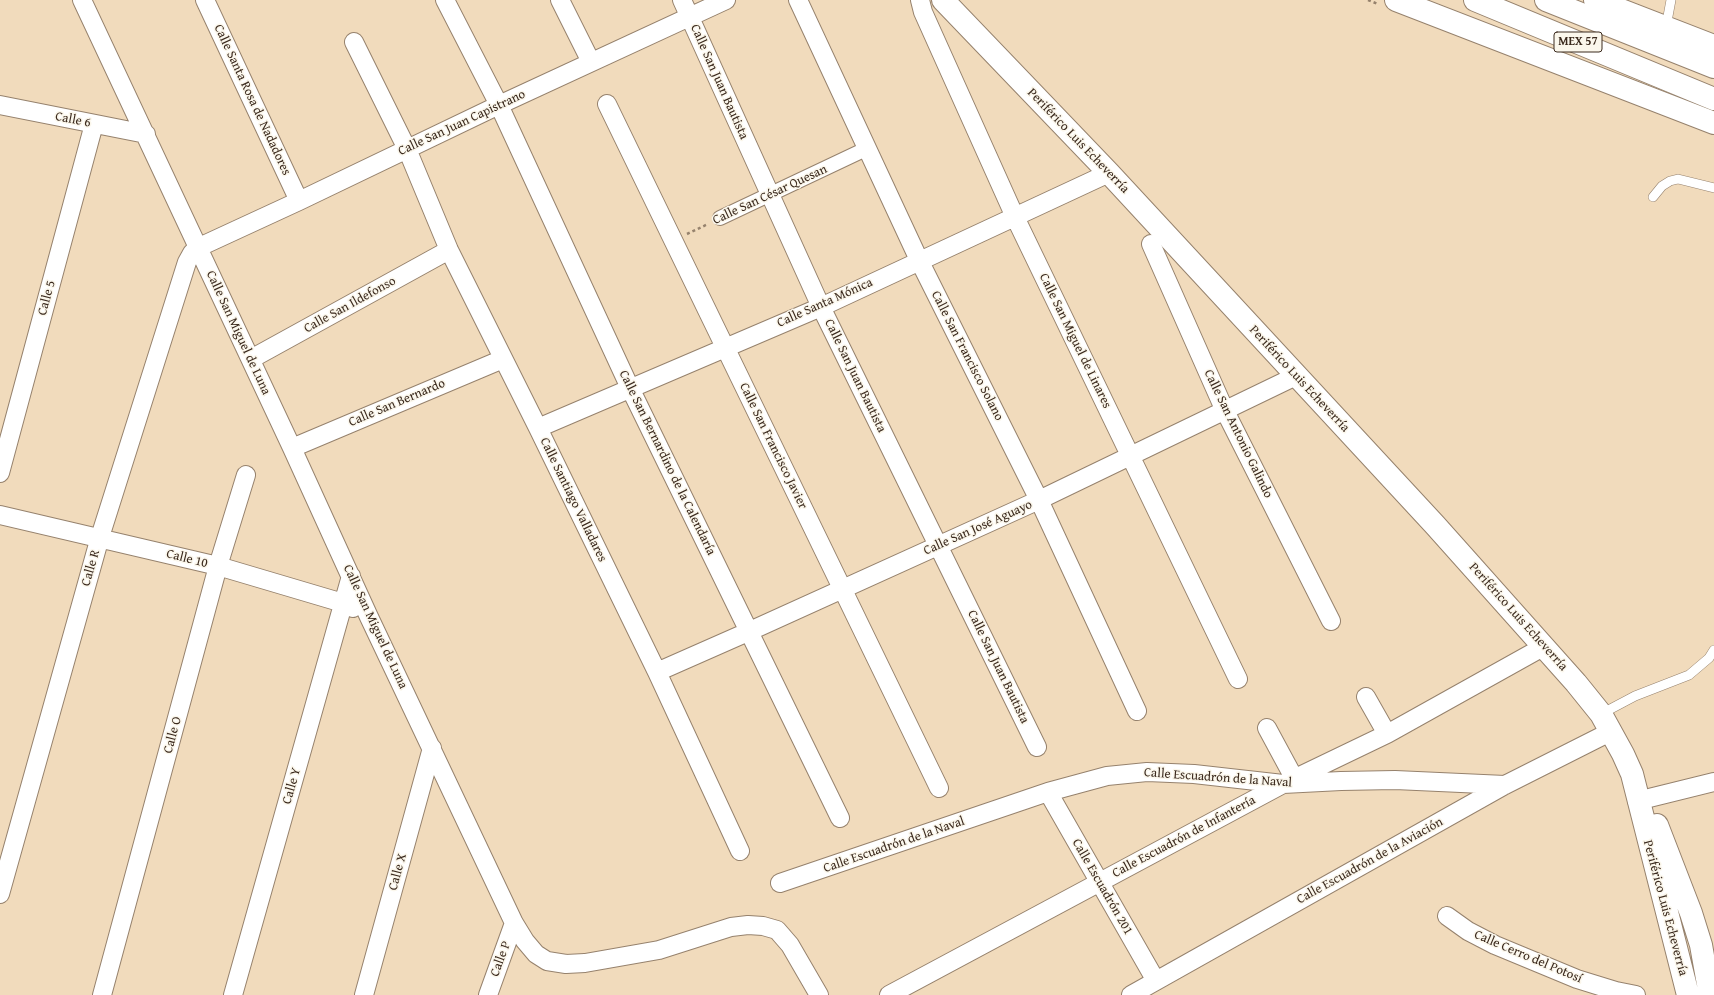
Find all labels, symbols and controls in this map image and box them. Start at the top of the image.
street label: Calle Santa Rosa de Nadadores [210,22,294,178]
street label: Calle San Juan Bautista [687,22,751,142]
road number: MEX 57 [1554,32,1602,52]
street label: Periférico Luis Echeverría [1024,85,1132,197]
street label: Calle San Juan Capistrano [396,87,528,159]
street label: Calle 6 [54,109,92,131]
street label: Calle San César Quesan [710,162,830,228]
street label: Calle San Miguel de Luna [202,268,274,398]
street label: Calle San Miguel de Linares [1035,271,1115,411]
street label: Calle San Ildefonso [301,273,399,337]
street label: Calle Santa Mónica [775,275,875,331]
street label: Calle 5 [35,279,59,317]
street label: Calle San Francisco Solano [927,288,1007,424]
street label: Calle San Juan Bautista [821,317,889,435]
street label: Periférico Luis Echeverría [1246,322,1352,436]
street label: Calle San Antonio Galindo [1200,367,1276,501]
street label: Calle San Bernardino de la Calendaría [615,368,719,558]
street label: Calle San Bernardo [346,376,448,430]
street label: Calle San Francisco Javier [736,380,810,512]
street label: Calle Santiago Valladares [536,435,610,565]
street label: Calle San José Aguayo [921,497,1035,559]
street label: Calle 10 [165,546,209,572]
street label: Calle R [78,548,104,588]
street label: Periférico Luis Echeverría [1465,560,1571,674]
street label: Calle San Miguel de Luna [339,562,411,692]
street label: Calle San Juan Bautista [964,608,1032,726]
street label: Calle O [161,715,185,755]
street label: Calle Escuadrón de la Naval [1144,765,1292,791]
street label: Calle Y [279,766,305,806]
street label: Calle Escuadrón de Infantería [1110,793,1258,881]
street label: Calle Escuadrón de la Naval [821,813,967,877]
street label: Calle Escuadrón de la Aviación [1294,814,1446,908]
street label: Calle Escuadrón 201 [1068,836,1136,938]
street label: Periférico Luis Echeverría [1639,838,1691,978]
street label: Calle X [386,852,410,892]
street label: Calle Cerro del Potosí [1472,927,1584,987]
street label: Calle P [487,939,515,979]

